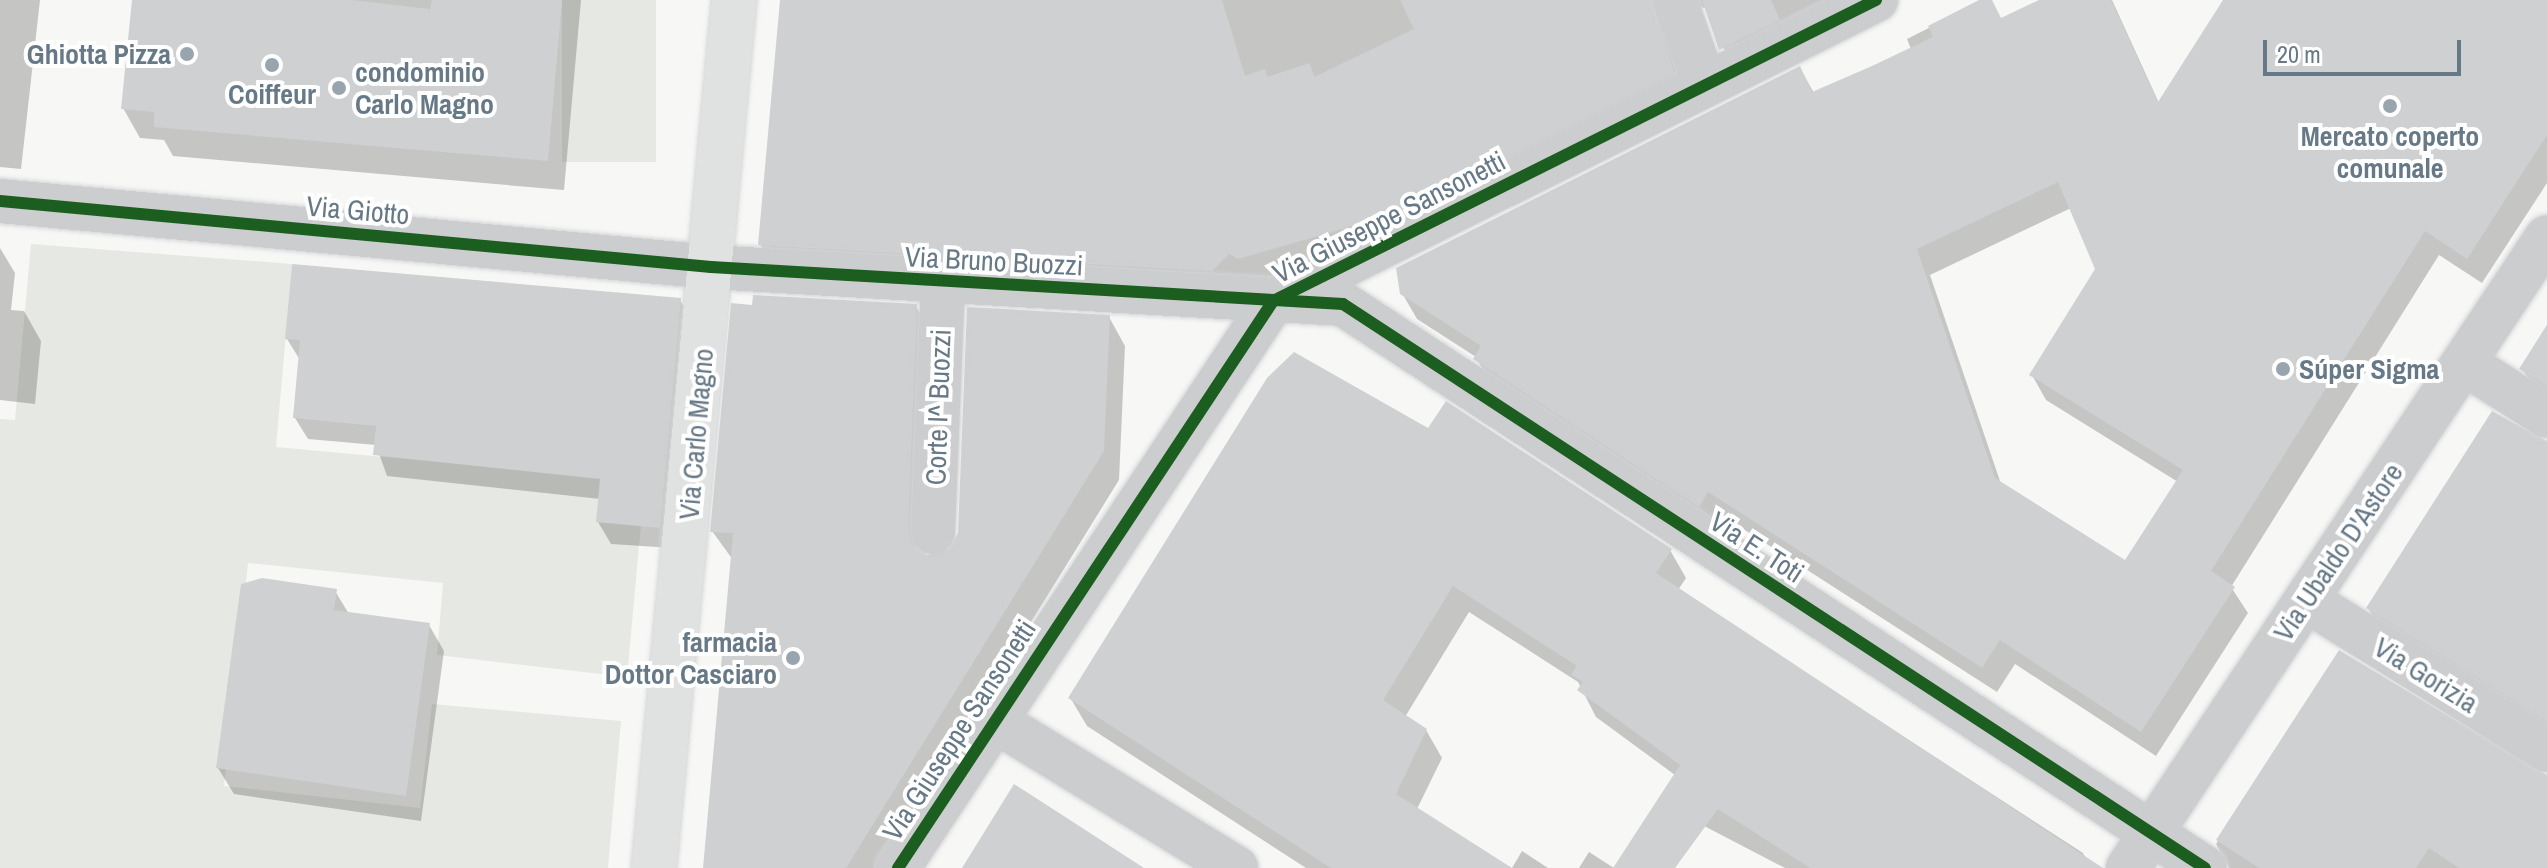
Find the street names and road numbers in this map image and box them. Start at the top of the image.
street label: Via Giuseppe Sansonetti [1267,144,1511,290]
street label: Via Giotto [305,189,411,231]
street label: Via Bruno Buozzi [904,240,1084,282]
street label: Corte I^ Buozzi [918,328,958,486]
street label: Via Carlo Magno [672,347,720,521]
street label: Via Ubaldo D'Astore [2266,457,2410,647]
street label: Via E. Toti [1704,504,1810,590]
street label: Via Giuseppe Sansonetti [875,613,1043,847]
street label: Via Gorizia [2368,630,2484,720]

